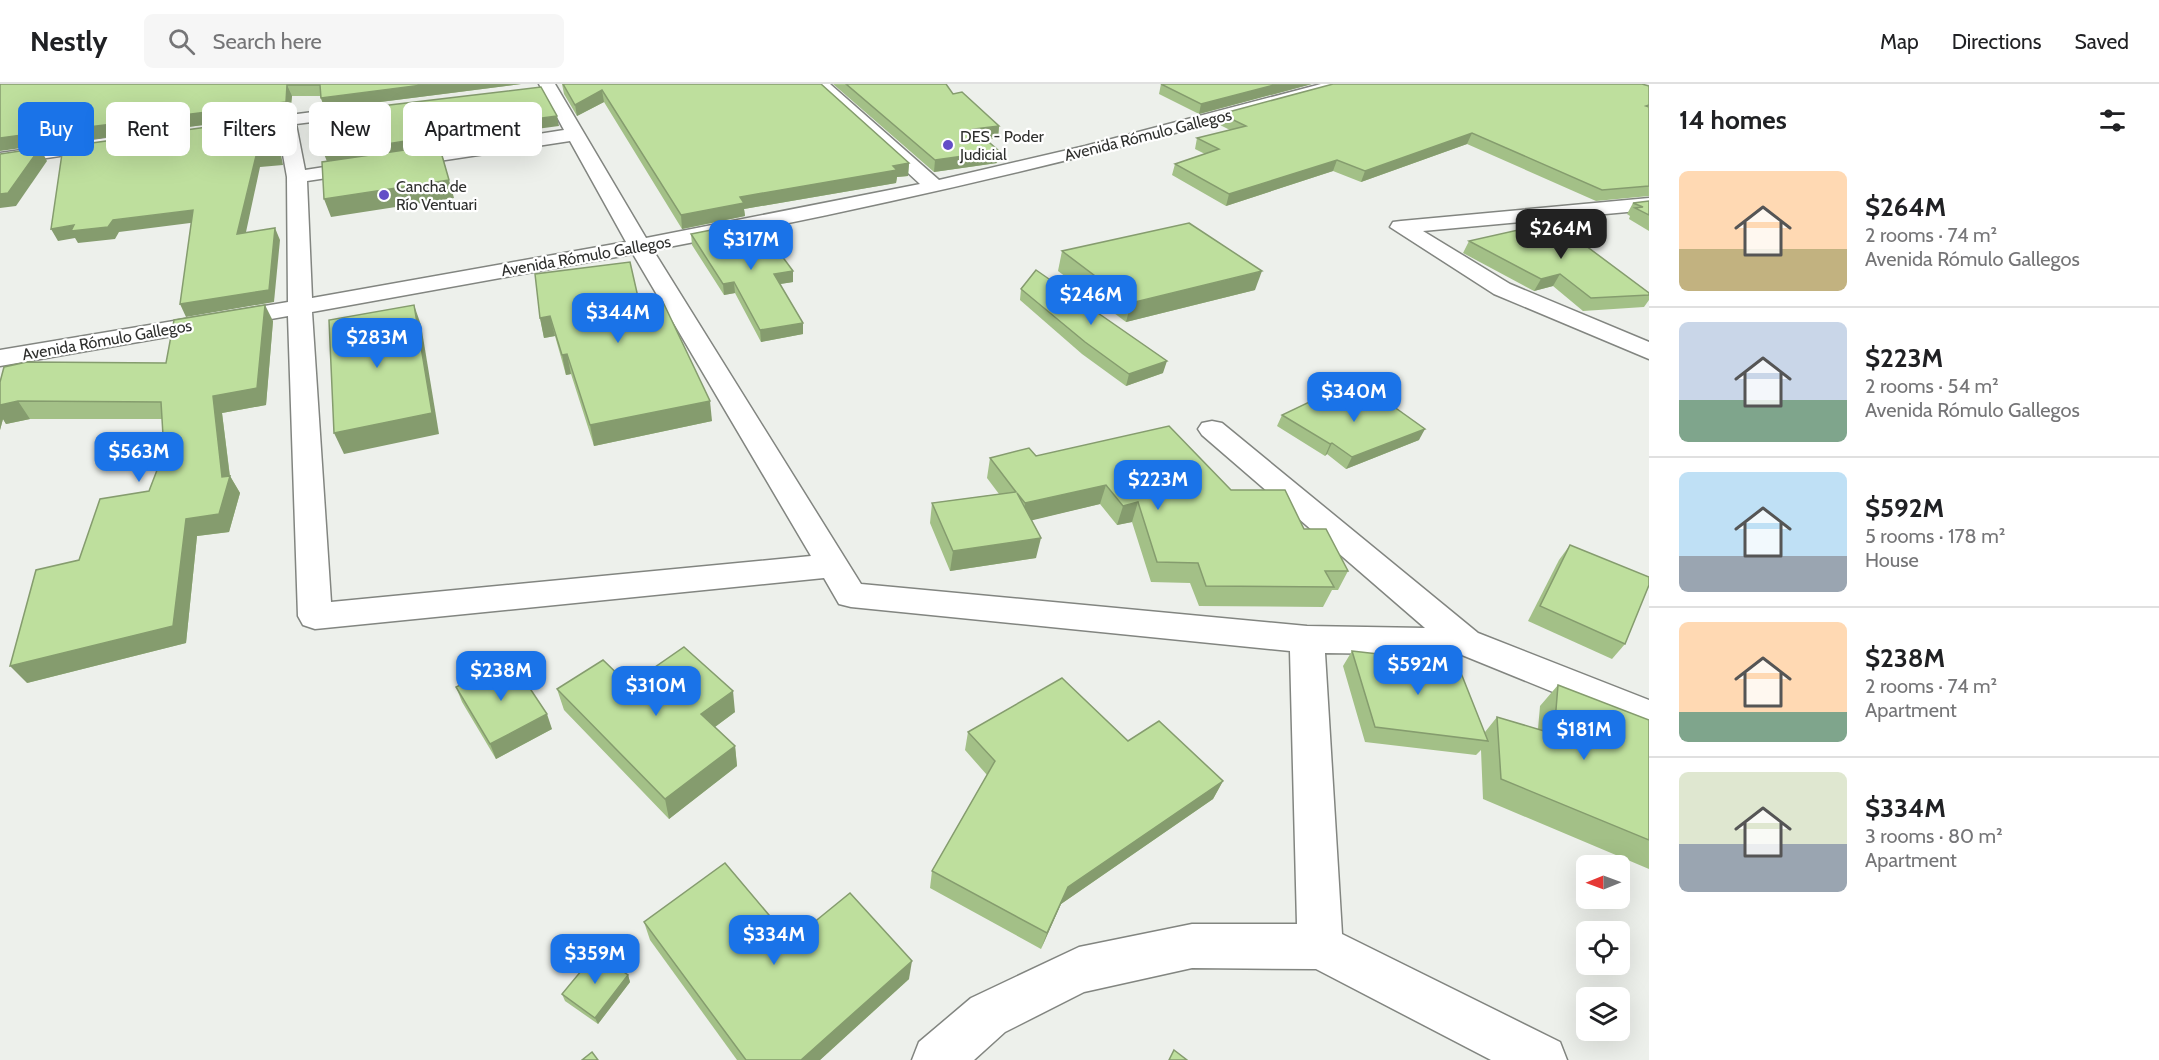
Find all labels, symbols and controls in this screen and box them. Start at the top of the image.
search box [144,14,564,68]
text: Nestly [30,24,108,58]
icon: search [165,25,198,58]
text: Search here [213,28,322,55]
text: Map [1880,29,1919,54]
text: Directions [1952,29,2041,54]
text: Saved [2074,29,2129,54]
chip: Buy [18,102,94,156]
chip: Rent [106,102,190,156]
chip: Filters [202,102,297,156]
chip: New [309,102,391,156]
chip: Apartment [403,102,542,156]
text: 14 homes [1679,104,1787,136]
icon: filters [2096,104,2129,137]
street label: Avenida Rómulo Gallegos [1062,105,1234,165]
place label: DES - Poder Judicial [959,127,1045,164]
marker: DES - Poder Judicial [941,138,955,152]
place label: Cancha de Río Ventuari [396,177,477,214]
marker: Cancha de Río Ventuari [377,188,391,202]
text: $264M [1865,191,1946,223]
icon: home [1727,195,1799,267]
pin: $264M [1519,209,1603,260]
text: $264M [1530,216,1592,240]
pin: $317M [709,220,793,271]
text: 2 rooms · 74 m² [1865,223,1997,247]
text: $317M [723,227,779,251]
street label: Avenida Rómulo Gallegos [500,232,673,280]
text: Avenida Rómulo Gallegos [1865,247,2080,271]
pin: $246M [1049,275,1133,326]
text: $246M [1060,282,1122,306]
pin: $344M [576,293,660,344]
text: $344M [586,300,650,324]
street label: Avenida Rómulo Gallegos [21,316,194,364]
pin: $283M [335,318,419,369]
text: $283M [346,325,408,349]
text: $223M [1865,342,1943,374]
icon: home [1727,346,1799,418]
pin: $340M [1312,372,1396,423]
text: 2 rooms · 54 m² [1865,374,1999,398]
text: $340M [1321,379,1387,403]
text: Avenida Rómulo Gallegos [1865,398,2080,422]
pin: $563M [97,432,181,483]
text: $563M [108,439,170,463]
pin: $223M [1116,460,1200,511]
text: $223M [1128,467,1188,491]
text: $592M [1865,492,1944,524]
icon: home [1727,496,1799,568]
text: 5 rooms · 178 m² [1865,524,2005,548]
text: House [1865,548,1919,572]
text: $238M [1865,642,1945,674]
pin: $592M [1376,645,1460,696]
icon: home [1727,646,1799,718]
pin: $238M [459,651,543,702]
text: $592M [1388,652,1448,676]
text: $238M [470,658,532,682]
pin: $310M [614,666,698,717]
text: $310M [626,673,686,697]
text: 2 rooms · 74 m² [1865,674,1997,698]
text: Apartment [1865,698,1957,722]
pin: $181M [1542,710,1626,761]
text: $181M [1556,717,1612,741]
text: $334M [1865,792,1946,824]
icon: home [1727,796,1799,868]
text: 3 rooms · 80 m² [1865,824,2003,848]
text: Apartment [1865,848,1957,872]
north arrow [1576,855,1630,909]
map controls [1576,855,1630,1041]
pin: $334M [732,915,816,966]
button: locate [1576,921,1630,975]
text: $334M [743,922,805,946]
pin: $359M [553,934,637,985]
text: $359M [565,941,625,965]
button: layers [1576,987,1630,1041]

